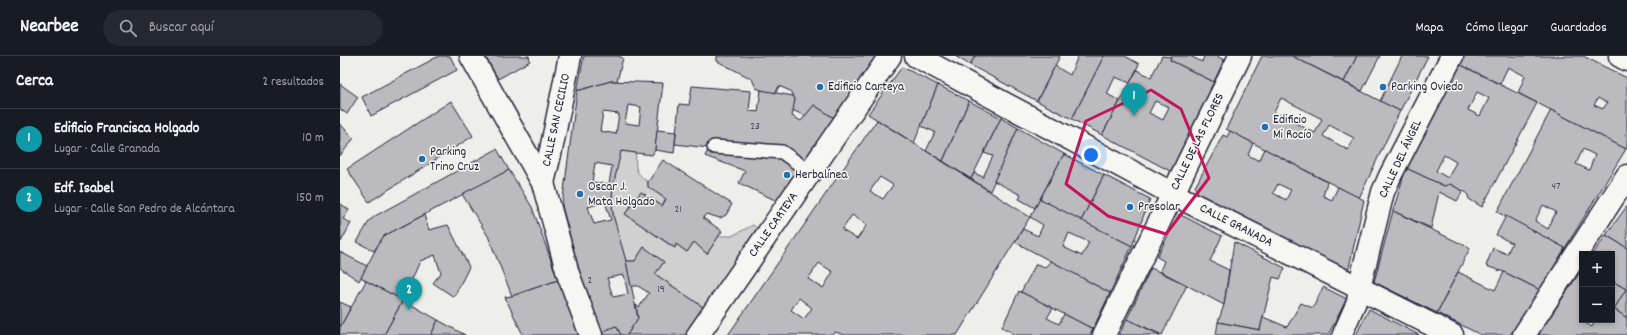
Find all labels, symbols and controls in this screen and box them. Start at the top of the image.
search box [103,10,383,46]
text: Nearbee [20,14,79,41]
icon: search [117,17,139,39]
text: Buscar aquí [149,17,214,39]
text: Mapa [1416,18,1443,38]
text: Cómo llegar [1465,18,1528,38]
text: Guardados [1550,18,1607,38]
text: Cerca [16,70,53,94]
street label: CALLE SAN CECILIO [538,72,576,168]
text: 2 resultados [262,73,324,92]
place label: Edificio Carteya [828,78,905,97]
place label: Parking Oviedo [1391,78,1463,97]
marker: Edificio Carteya [815,82,825,92]
marker: Parking Oviedo [1378,82,1388,92]
pin: 1 [1121,83,1147,116]
street label: CALLE DE LAS FLORES [1166,90,1230,194]
place label: Edificio Mi Rocío [1273,111,1312,145]
street label: CALLE DEL ÁNGEL [1374,116,1428,201]
text: Edificio Francisca Holgado [54,118,199,140]
house number: 23 [750,119,760,135]
marker: Edificio Mi Rocío [1260,122,1270,132]
text: 1 [28,129,30,148]
text: 10 m [302,129,324,148]
text: Lugar · Calle Granada [54,140,160,159]
place label: Parking Trino Cruz [430,143,479,177]
your location [1081,145,1101,165]
marker: Parking Trino Cruz [417,154,427,164]
place label: Herbalínea [795,166,848,185]
marker: Herbalínea [782,170,792,180]
text: Edf. Isabel [54,178,114,200]
place label: Oscar J. Mata Holgado [588,178,655,212]
house number: 47 [1552,179,1560,195]
street label: CALLE CARTEYA [744,188,804,262]
text: 2 [26,189,32,208]
text: 150 m [296,189,324,208]
marker: Oscar J. Mata Holgado [575,189,585,199]
place label: Presolar [1138,198,1180,217]
street label: CALLE GRANADA [1196,199,1276,253]
text: Lugar · Calle San Pedro de Alcántara [54,200,235,219]
house number: 21 [674,202,682,218]
marker: Presolar [1125,202,1135,212]
map controls [1579,251,1615,323]
button: + [1579,251,1615,287]
house number: 2 [588,273,593,289]
pin: 2 [396,277,422,310]
house number: 19 [657,282,665,298]
button: − [1579,287,1615,323]

